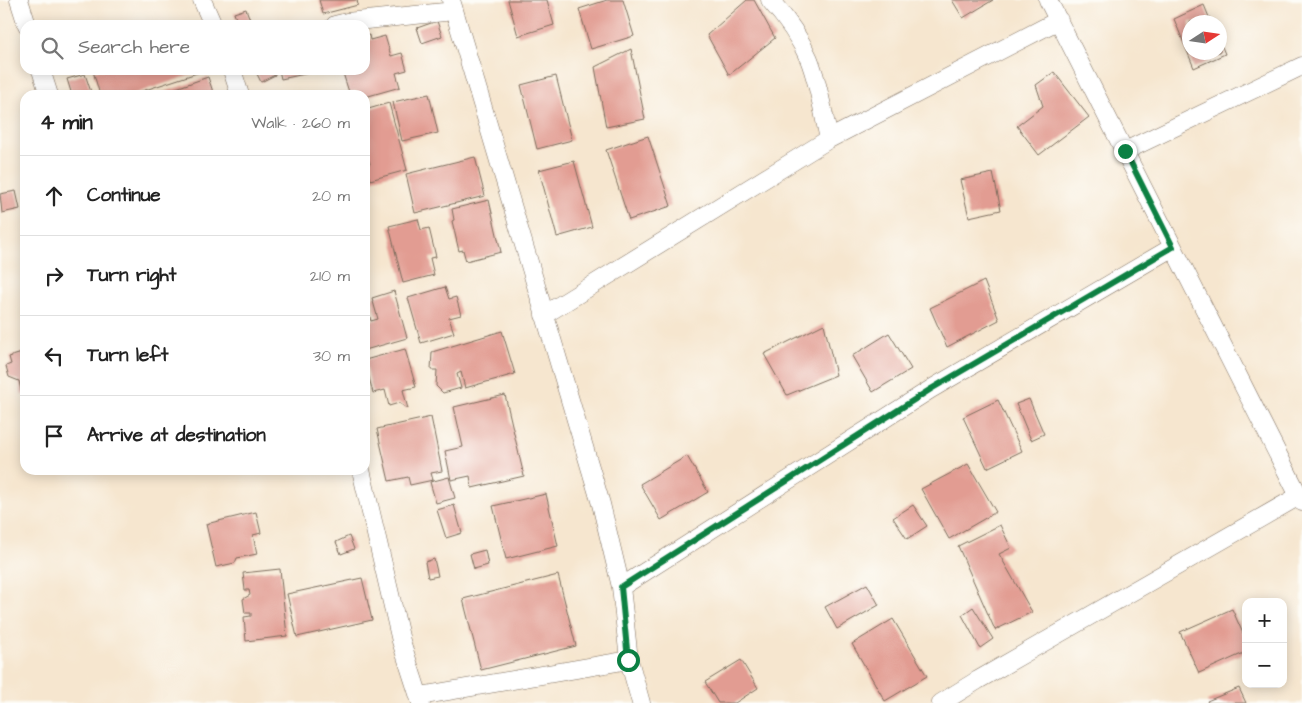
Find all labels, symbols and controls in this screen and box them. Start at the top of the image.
north arrow [1182,15,1227,60]
search box [20,20,370,75]
icon: search [38,34,66,62]
text: Search here [78,34,190,61]
text: 4 min [40,108,93,137]
text: Walk · 260 m [251,112,350,134]
route end [1114,140,1137,163]
icon: ahead [40,182,68,210]
text: Continue [87,182,161,209]
text: 20 m [312,185,350,207]
icon: right [40,262,68,290]
text: Turn right [87,262,176,289]
text: 210 m [310,265,350,287]
icon: left [40,342,68,370]
text: Turn left [87,342,168,369]
text: 30 m [313,345,350,367]
icon: arrive [40,422,68,450]
text: Arrive at destination [87,422,266,449]
map controls [1242,598,1287,688]
button: + [1242,598,1287,643]
button: − [1242,643,1287,688]
route start [617,649,640,672]

